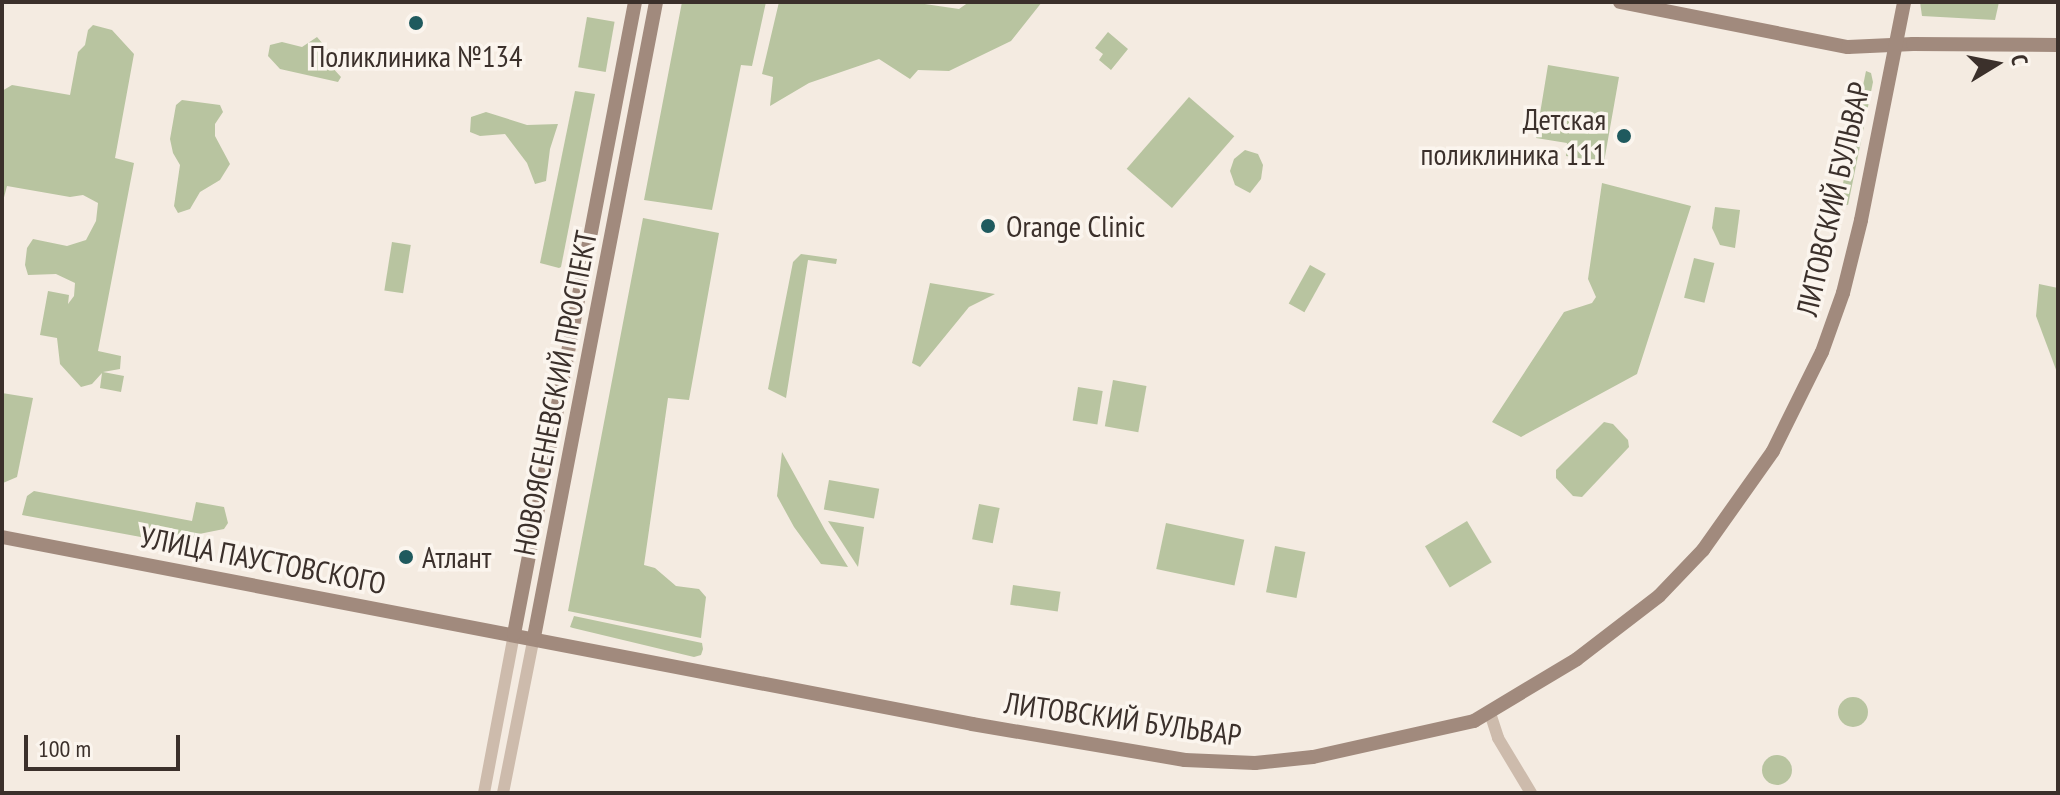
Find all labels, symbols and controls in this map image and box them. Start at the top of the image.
marker: Поликлиника №134 [405,12,427,34]
north arrow [1956,24,2036,104]
place label: Поликлиника №134 [309,38,523,74]
text: С [2005,52,2034,67]
street label: ЛИТОВСКИЙ БУЛЬВАР [1789,79,1877,319]
place label: Детская поликлиника 111 [1421,101,1606,172]
marker: Детская поликлиника 111 [1613,125,1635,147]
place label: Orange Clinic [1006,208,1145,244]
marker: Orange Clinic [977,215,999,237]
street label: НОВОЯСЕНЕВСКИЙ ПРОСПЕКТ [506,228,604,558]
street label: УЛИЦА ПАУСТОВСКОГО [137,518,389,602]
place label: Атлант [422,539,491,575]
marker: Атлант [397,548,415,566]
street label: ЛИТОВСКИЙ БУЛЬВАР [1002,685,1244,753]
scale bar [28,719,184,769]
text: 100 m [38,733,91,764]

